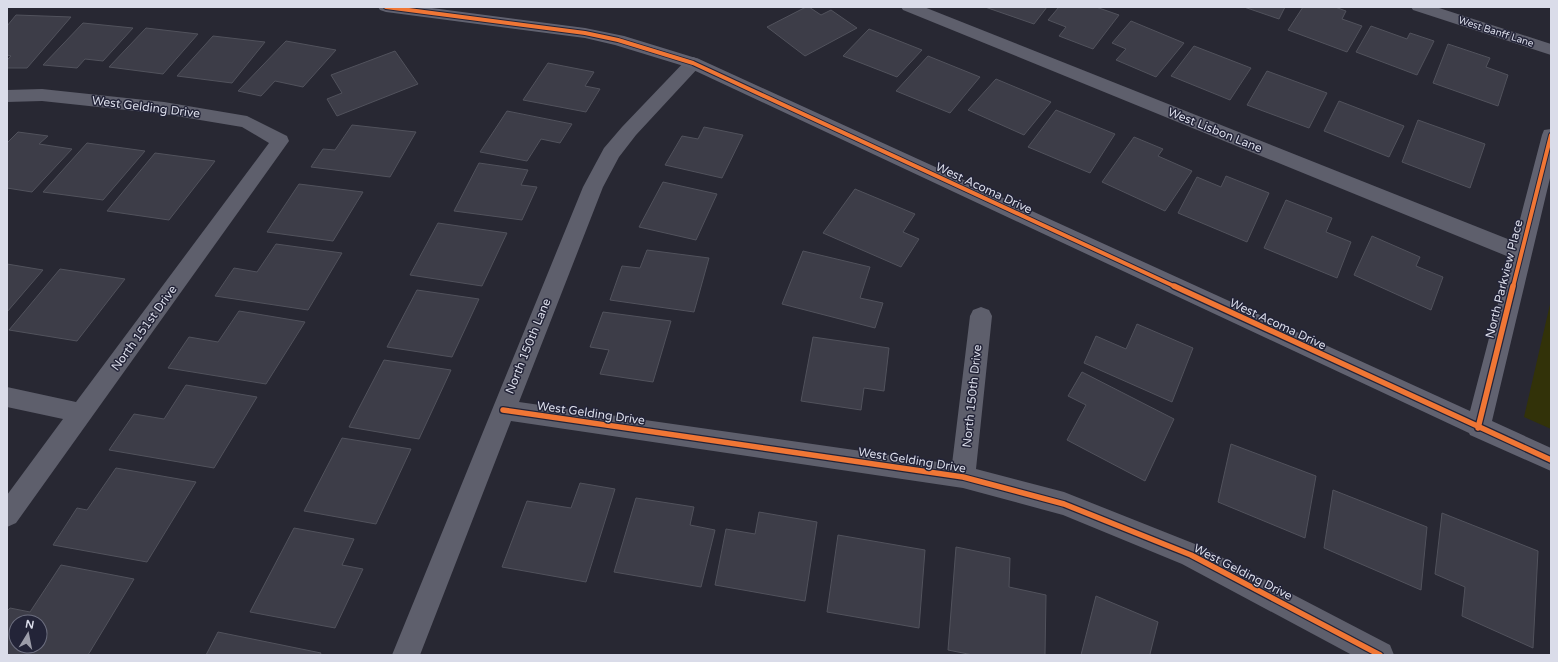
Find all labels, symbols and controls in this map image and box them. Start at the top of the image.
street label: West Banff Lane [1457,14,1535,50]
street label: West Gelding Drive [91,93,201,121]
street label: West Lisbon Lane [1166,105,1264,155]
street label: West Acoma Drive [934,160,1035,217]
street label: North Parkview Place [1483,218,1526,340]
street label: North 151st Drive [108,282,180,373]
street label: North 150th Lane [502,296,554,396]
street label: West Acoma Drive [1228,296,1329,353]
street label: North 150th Drive [960,344,984,448]
street label: West Gelding Drive [536,398,646,428]
street label: West Gelding Drive [857,445,967,475]
street label: West Gelding Drive [1191,541,1295,603]
north arrow [8,614,48,654]
text: N [24,617,35,632]

